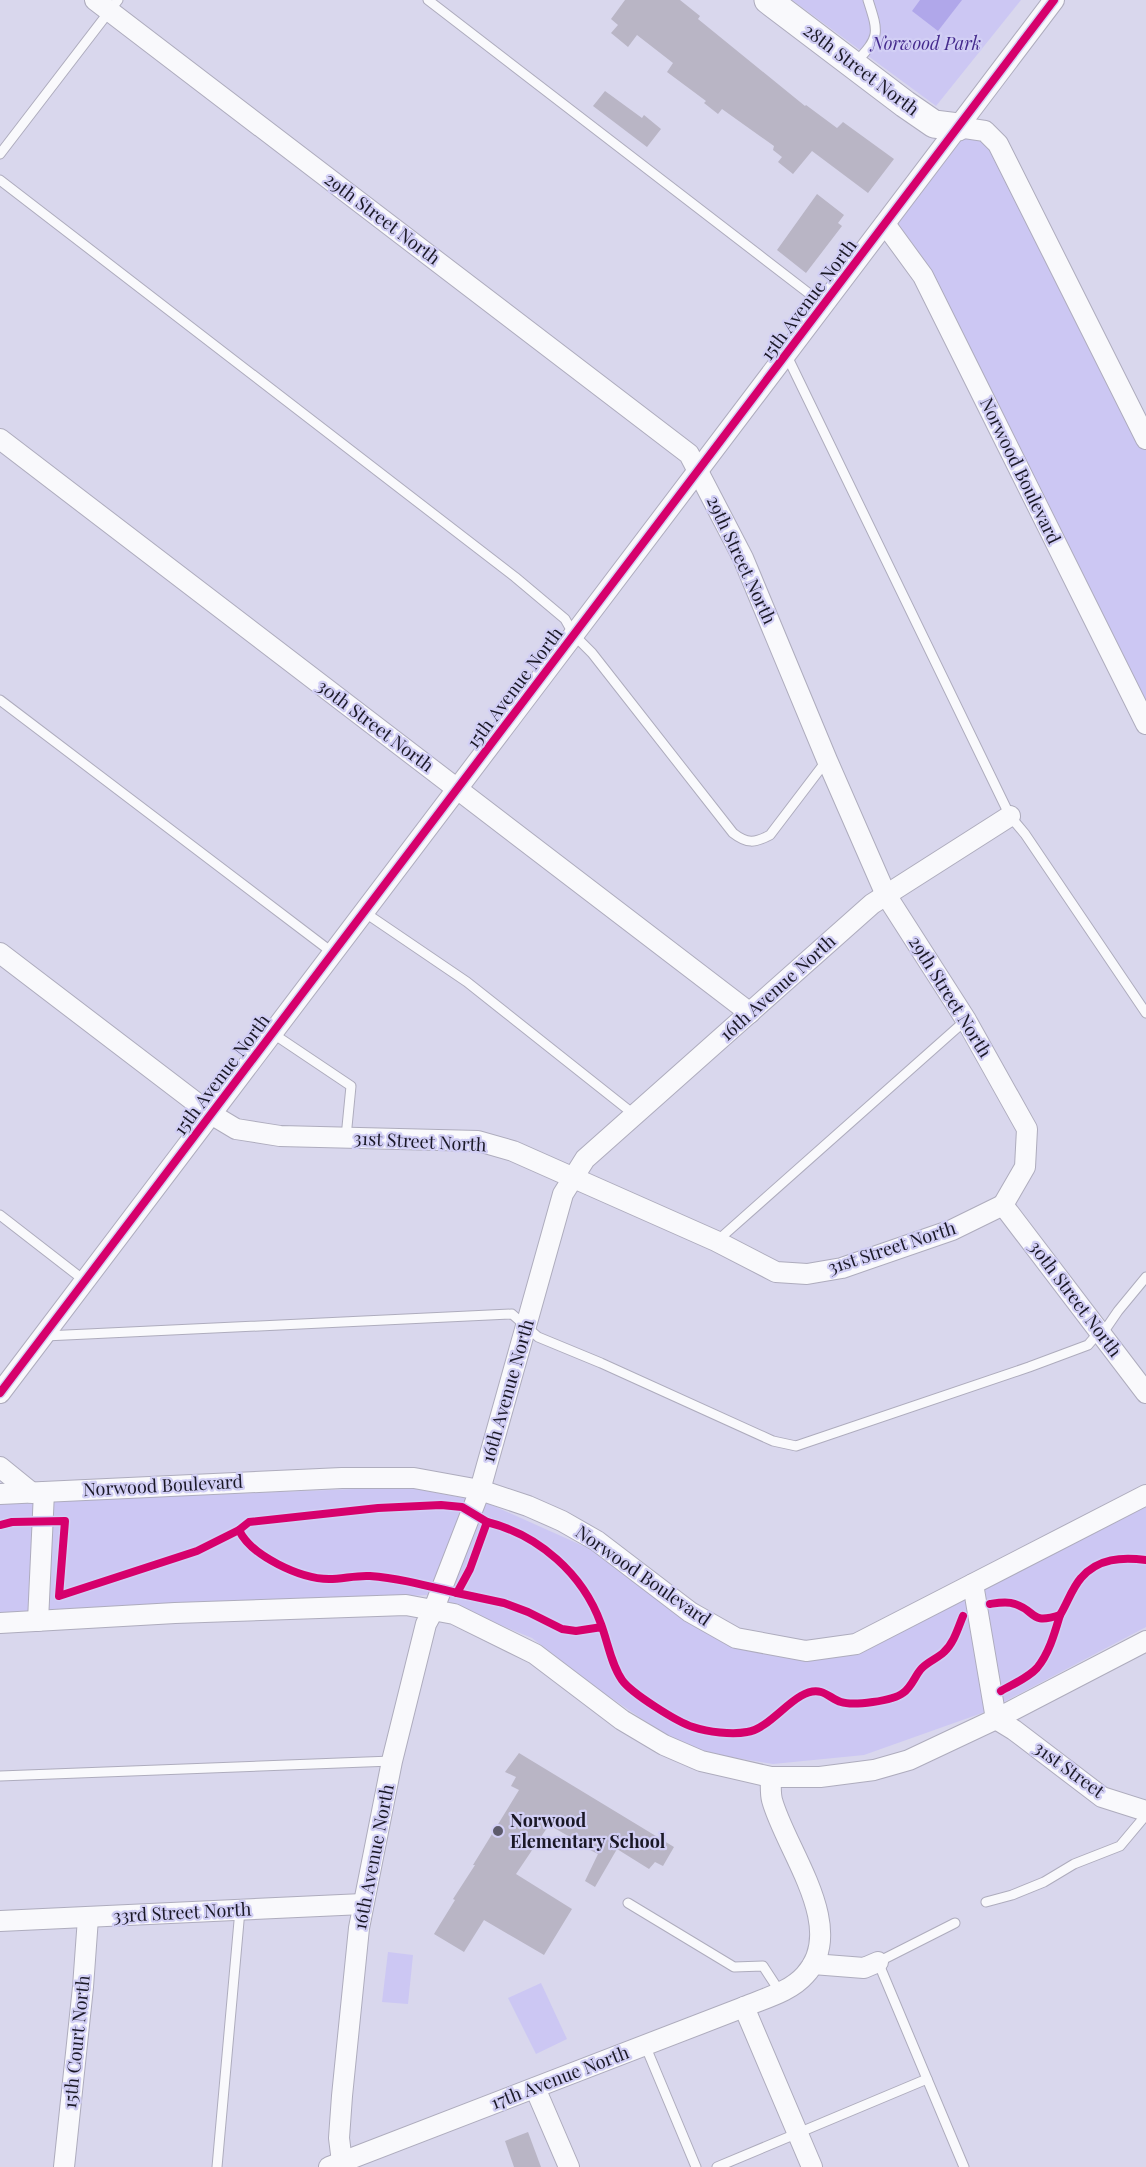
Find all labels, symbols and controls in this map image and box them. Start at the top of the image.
street label: 28th Street North [799,18,925,121]
park label: Norwood Park [869,31,981,55]
street label: 29th Street North [320,167,446,270]
street label: 15th Avenue North [755,234,862,365]
street label: Norwood Boulevard [975,393,1067,548]
street label: 29th Street North [702,492,782,628]
street label: 15th Avenue North [461,622,568,753]
street label: 30th Street North [312,673,439,777]
street label: 16th Avenue North [714,929,841,1046]
street label: 29th Street North [904,931,998,1062]
street label: 15th Avenue North [168,1009,275,1140]
street label: 31st Street North [353,1126,488,1156]
street label: 31st Street North [825,1215,959,1279]
street label: 30th Street North [1024,1235,1128,1362]
street label: 16th Avenue North [475,1316,539,1465]
street label: Norwood Boulevard [82,1469,244,1501]
street label: Norwood Boulevard [571,1519,716,1631]
street label: 31st Street [1029,1735,1110,1803]
street label: 16th Avenue North [347,1782,399,1932]
place label: Norwood Elementary School [510,1808,666,1853]
marker: Norwood Elementary School [491,1824,505,1838]
street label: 33rd Street North [112,1896,252,1928]
street label: 15th Court North [57,1974,95,2110]
street label: 17th Avenue North [487,2040,632,2114]

